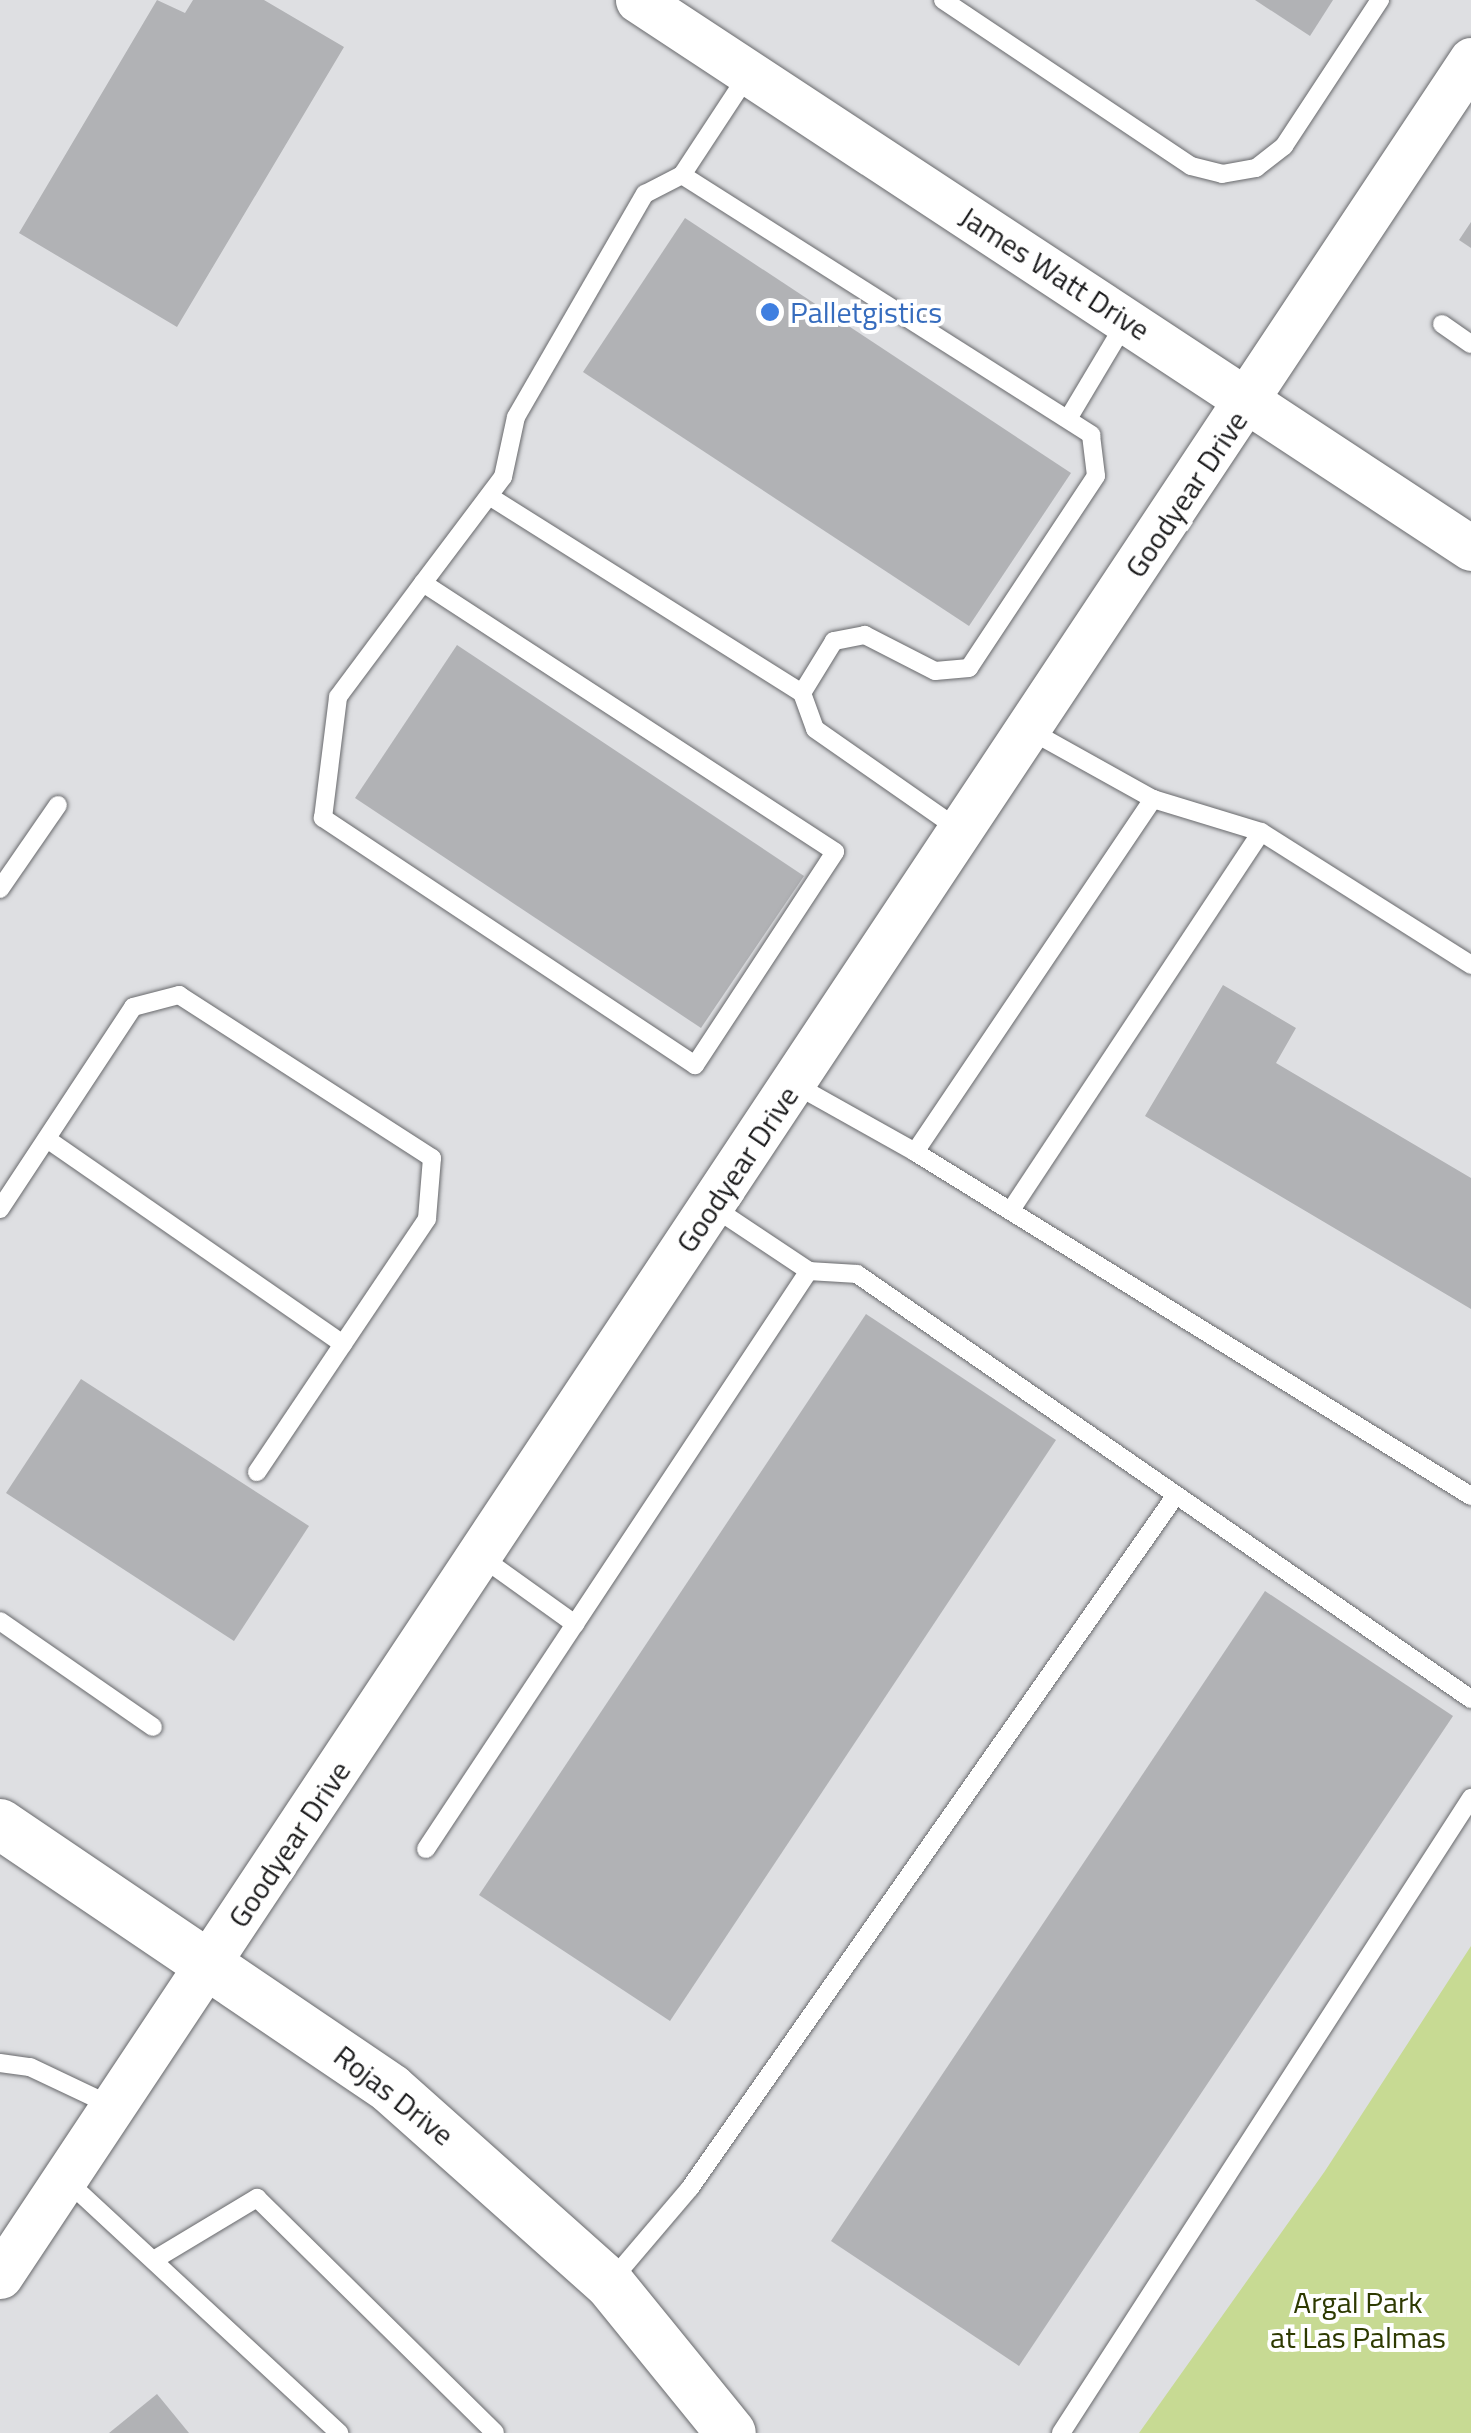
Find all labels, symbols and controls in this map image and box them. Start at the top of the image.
street label: James Watt Drive [953,198,1157,348]
place label: Palletgistics [790,294,942,330]
marker: Palletgistics [759,301,781,323]
street label: Goodyear Drive [1117,404,1255,584]
street label: Goodyear Drive [668,1079,806,1259]
street label: Goodyear Drive [220,1754,358,1934]
street label: Rojas Drive [327,2037,461,2153]
park label: Argal Park at Las Palmas [1270,2284,1446,2354]

